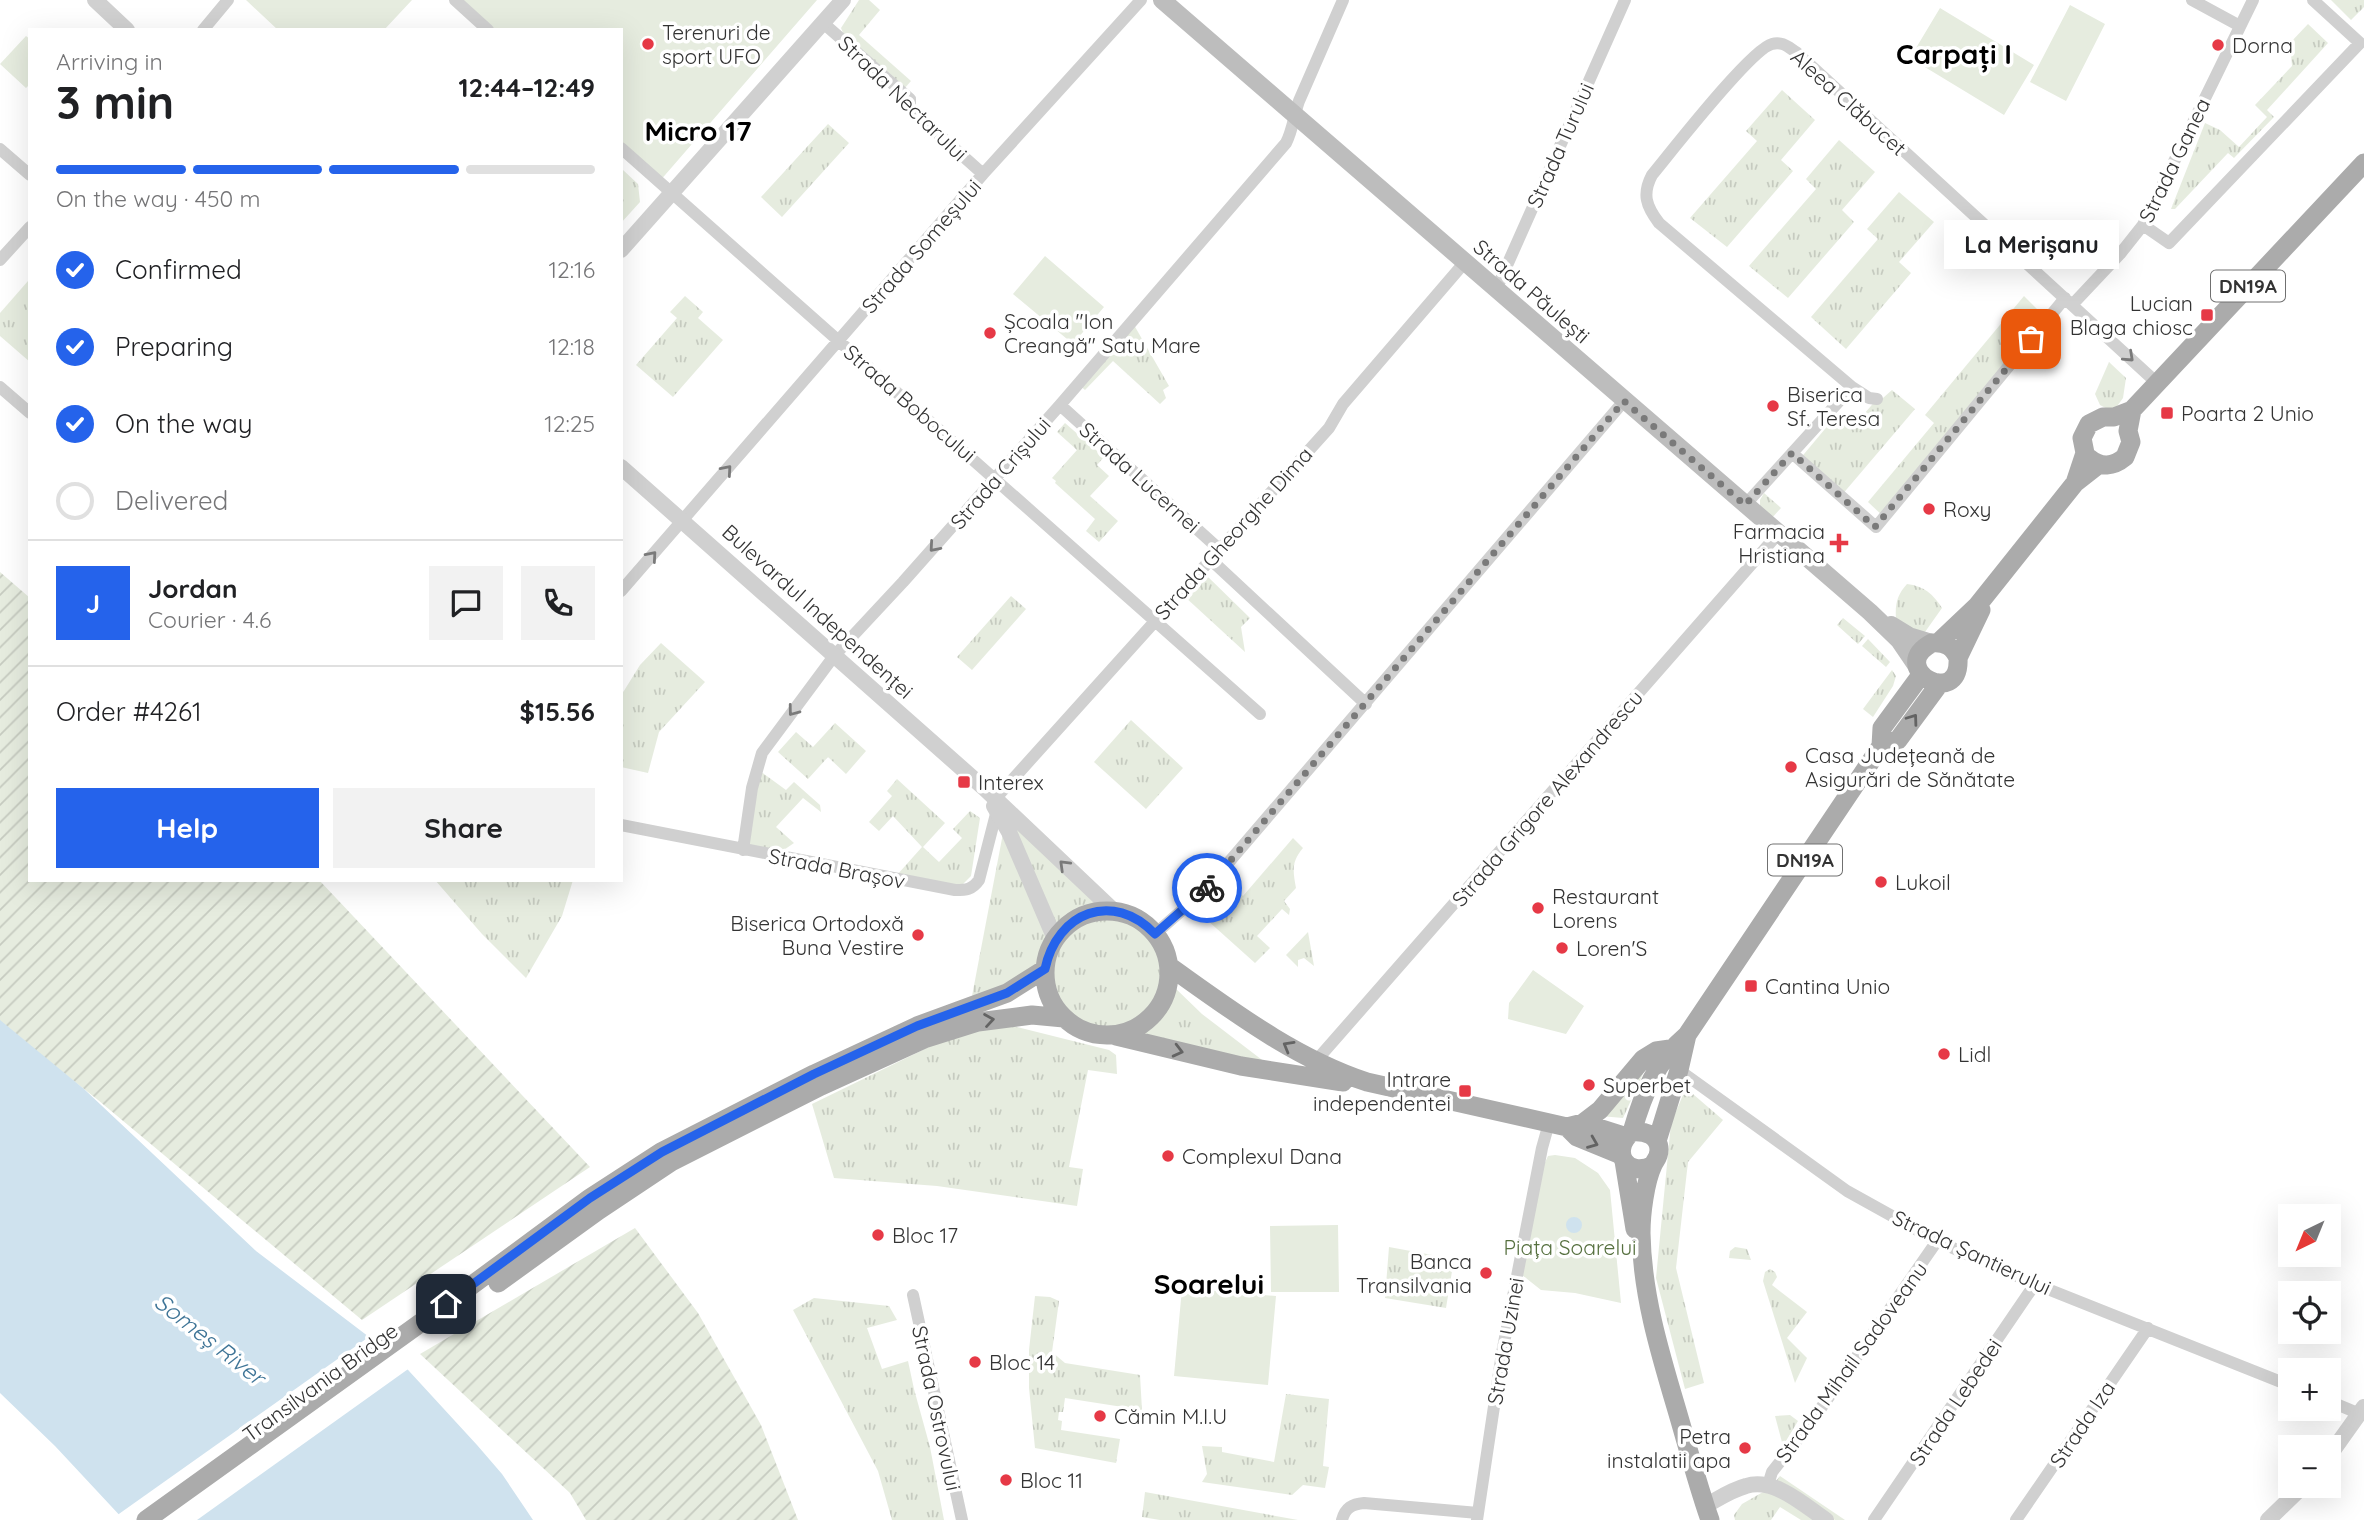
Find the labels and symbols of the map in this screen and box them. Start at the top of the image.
place label: Terenuri de sport UFO [662,19,771,69]
street label: Strada Nectarului [833,30,973,166]
place label: Dorna [2232,32,2293,58]
marker: Terenuri de sport UFO [640,36,656,52]
district label: Carpați I [1896,36,2012,73]
marker: Dorna [2210,37,2226,53]
street label: Aleea Clăbucet [1786,43,1912,161]
street label: Strada Turului [1521,79,1599,211]
street label: Strada Ganea [2133,94,2215,226]
district label: Micro 17 [644,113,752,148]
street label: Strada Someșului [856,174,986,318]
callout: La Merișanu [1944,220,2118,269]
street label: Strada Păulești [1469,233,1595,349]
road number: DN19A [2211,270,2285,302]
place label: Lucian Blaga chiosc [2070,290,2193,340]
marker: Lucian Blaga chiosc [2199,307,2215,323]
place label: Școala "Ion Creangă" Satu Mare [1004,308,1201,358]
pin [2001,309,2061,369]
marker: Școala "Ion Creangă" Satu Mare [982,325,998,341]
street label: Strada Bobocului [839,339,981,467]
one-way arrow [2121,349,2134,361]
place label: Biserica Sf. Teresa [1787,381,1880,431]
marker: Biserica Sf. Teresa [1765,398,1781,414]
place label: Poarta 2 Unio [2181,400,2314,426]
marker: Poarta 2 Unio [2159,405,2175,421]
street label: Strada Crișului [944,412,1056,534]
street label: Strada Lucernei [1074,416,1206,538]
street label: Strada Gheorghe Dima [1149,441,1317,625]
one-way arrow [719,465,731,478]
place label: Roxy [1943,496,1992,522]
marker: Roxy [1921,501,1937,517]
street label: Bulevardul Independenței [717,518,919,704]
place label: Farmacia Hristiana [1733,518,1825,568]
marker: Farmacia Hristiana [1831,535,1847,551]
one-way arrow [930,539,942,552]
one-way arrow [644,552,656,565]
street label: Strada Grigore Alexandrescu [1446,684,1648,912]
one-way arrow [789,703,801,716]
one-way arrow [1905,714,1918,727]
place label: Casa Județeană de Asigurări de Sănătate [1805,742,2015,792]
marker: Casa Județeană de Asigurări de Sănătate [1783,759,1799,775]
place label: Interex [978,769,1044,795]
marker: Interex [956,774,972,790]
street label: Strada Brașov [767,842,907,894]
road number: DN19A [1768,845,1842,876]
courier [1172,853,1242,923]
one-way arrow [1059,860,1072,873]
place label: Lukoil [1895,869,1951,895]
marker: Lukoil [1873,874,1889,890]
place label: Restaurant Lorens [1552,883,1659,933]
marker: Restaurant Lorens [1530,900,1546,916]
place label: Biserica Ortodoxă Buna Vestire [730,910,904,960]
marker: Biserica Ortodoxă Buna Vestire [910,927,926,943]
place label: Loren'S [1576,935,1647,961]
marker: Loren'S [1554,940,1570,956]
place label: Cantina Unio [1765,973,1890,999]
marker: Cantina Unio [1743,978,1759,994]
one-way arrow [983,1013,995,1028]
one-way arrow [1282,1041,1295,1054]
place label: Lidl [1958,1041,1991,1067]
one-way arrow [1171,1043,1183,1057]
marker: Lidl [1936,1046,1952,1062]
place label: Intrare independentei [1313,1066,1451,1116]
place label: Superbet [1603,1072,1691,1098]
marker: Superbet [1581,1077,1597,1093]
marker: Intrare independentei [1457,1083,1473,1099]
one-way arrow [1586,1135,1598,1149]
place label: Complexul Dana [1182,1143,1342,1169]
marker: Complexul Dana [1160,1148,1176,1164]
street label: Strada Șantierului [1889,1204,2055,1300]
north arrow [2278,1204,2342,1267]
place label: Bloc 17 [892,1222,958,1248]
marker: Bloc 17 [870,1227,886,1243]
park label: Piața Soarelui [1503,1234,1637,1260]
place label: Banca Transilvania [1356,1248,1472,1298]
street label: Strada Mihail Sadoveanu [1769,1257,1933,1467]
marker: Banca Transilvania [1478,1265,1494,1281]
district label: Soarelui [1154,1266,1264,1301]
pin [416,1274,476,1334]
street label: Strada Uzinei [1481,1275,1529,1407]
water label: Someș River [149,1287,273,1393]
street label: Transilvania Bridge [237,1317,403,1447]
street label: Strada Ostrovului [907,1323,967,1493]
street label: Strada Lebedei [1903,1334,2007,1470]
place label: Bloc 14 [989,1349,1055,1375]
marker: Bloc 14 [967,1354,983,1370]
street label: Strada Iza [2044,1376,2120,1472]
place label: Cămin M.I.U [1114,1403,1227,1429]
marker: Cămin M.I.U [1092,1408,1108,1424]
place label: Petra instalatii apa [1607,1423,1731,1473]
marker: Petra instalatii apa [1737,1440,1753,1456]
place label: Bloc 11 [1020,1467,1083,1493]
marker: Bloc 11 [998,1472,1014,1488]

